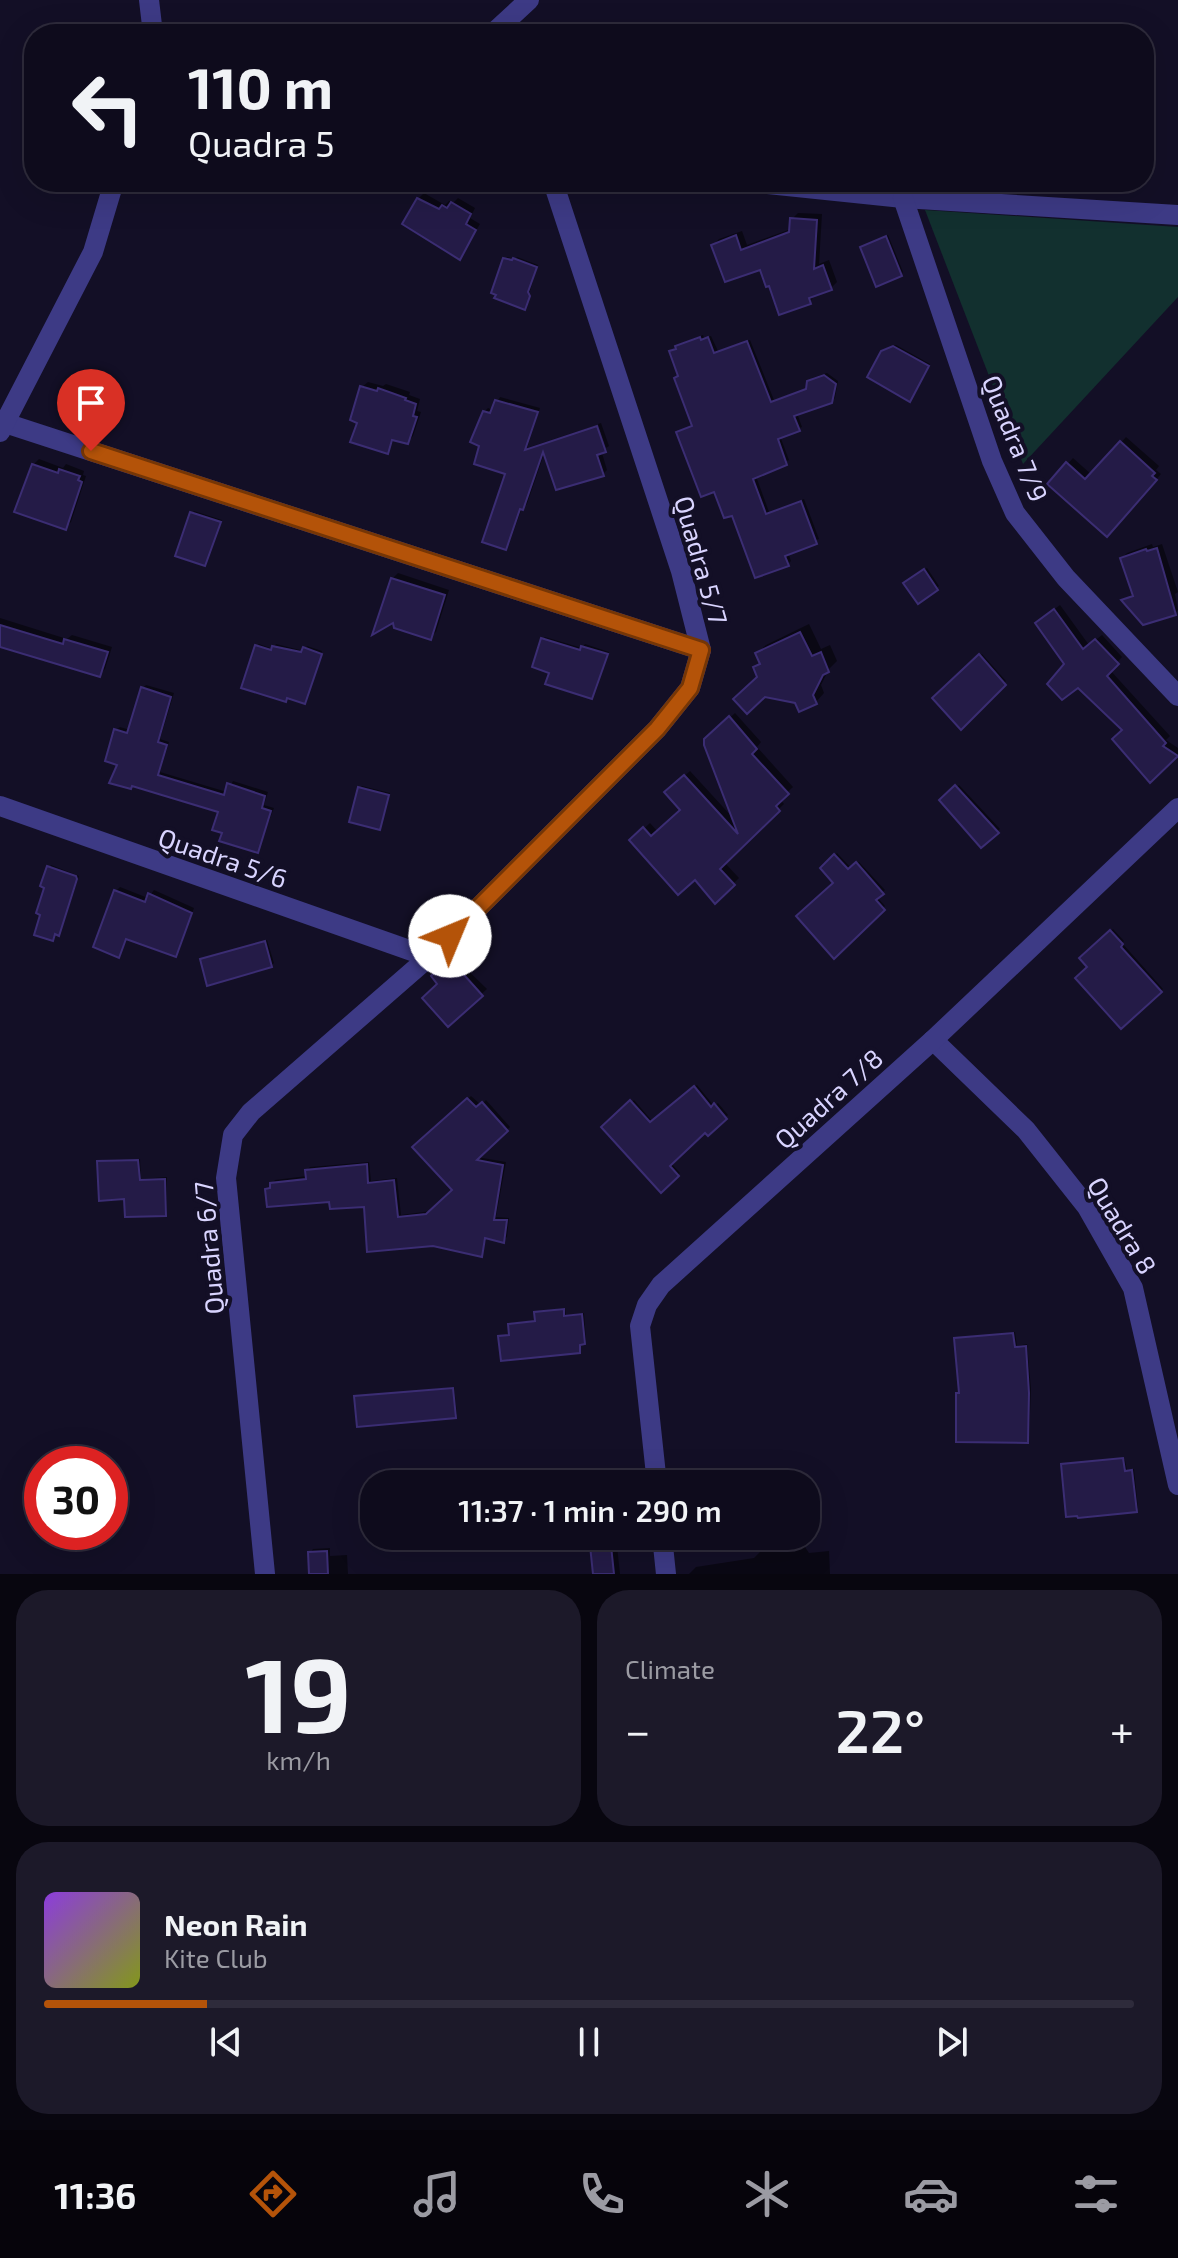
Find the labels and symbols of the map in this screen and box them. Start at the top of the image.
pin [57,369,125,451]
street label: Quadra 7/9 [977,370,1055,506]
street label: Quadra 5/7 [669,492,735,628]
street label: Quadra 5/6 [155,821,291,893]
position arrow [408,894,492,978]
street label: Quadra 7/8 [768,1042,888,1154]
street label: Quadra 8 [1082,1171,1164,1279]
street label: Quadra 6/7 [187,1180,229,1316]
speed limit sign: 30 [24,1446,128,1550]

